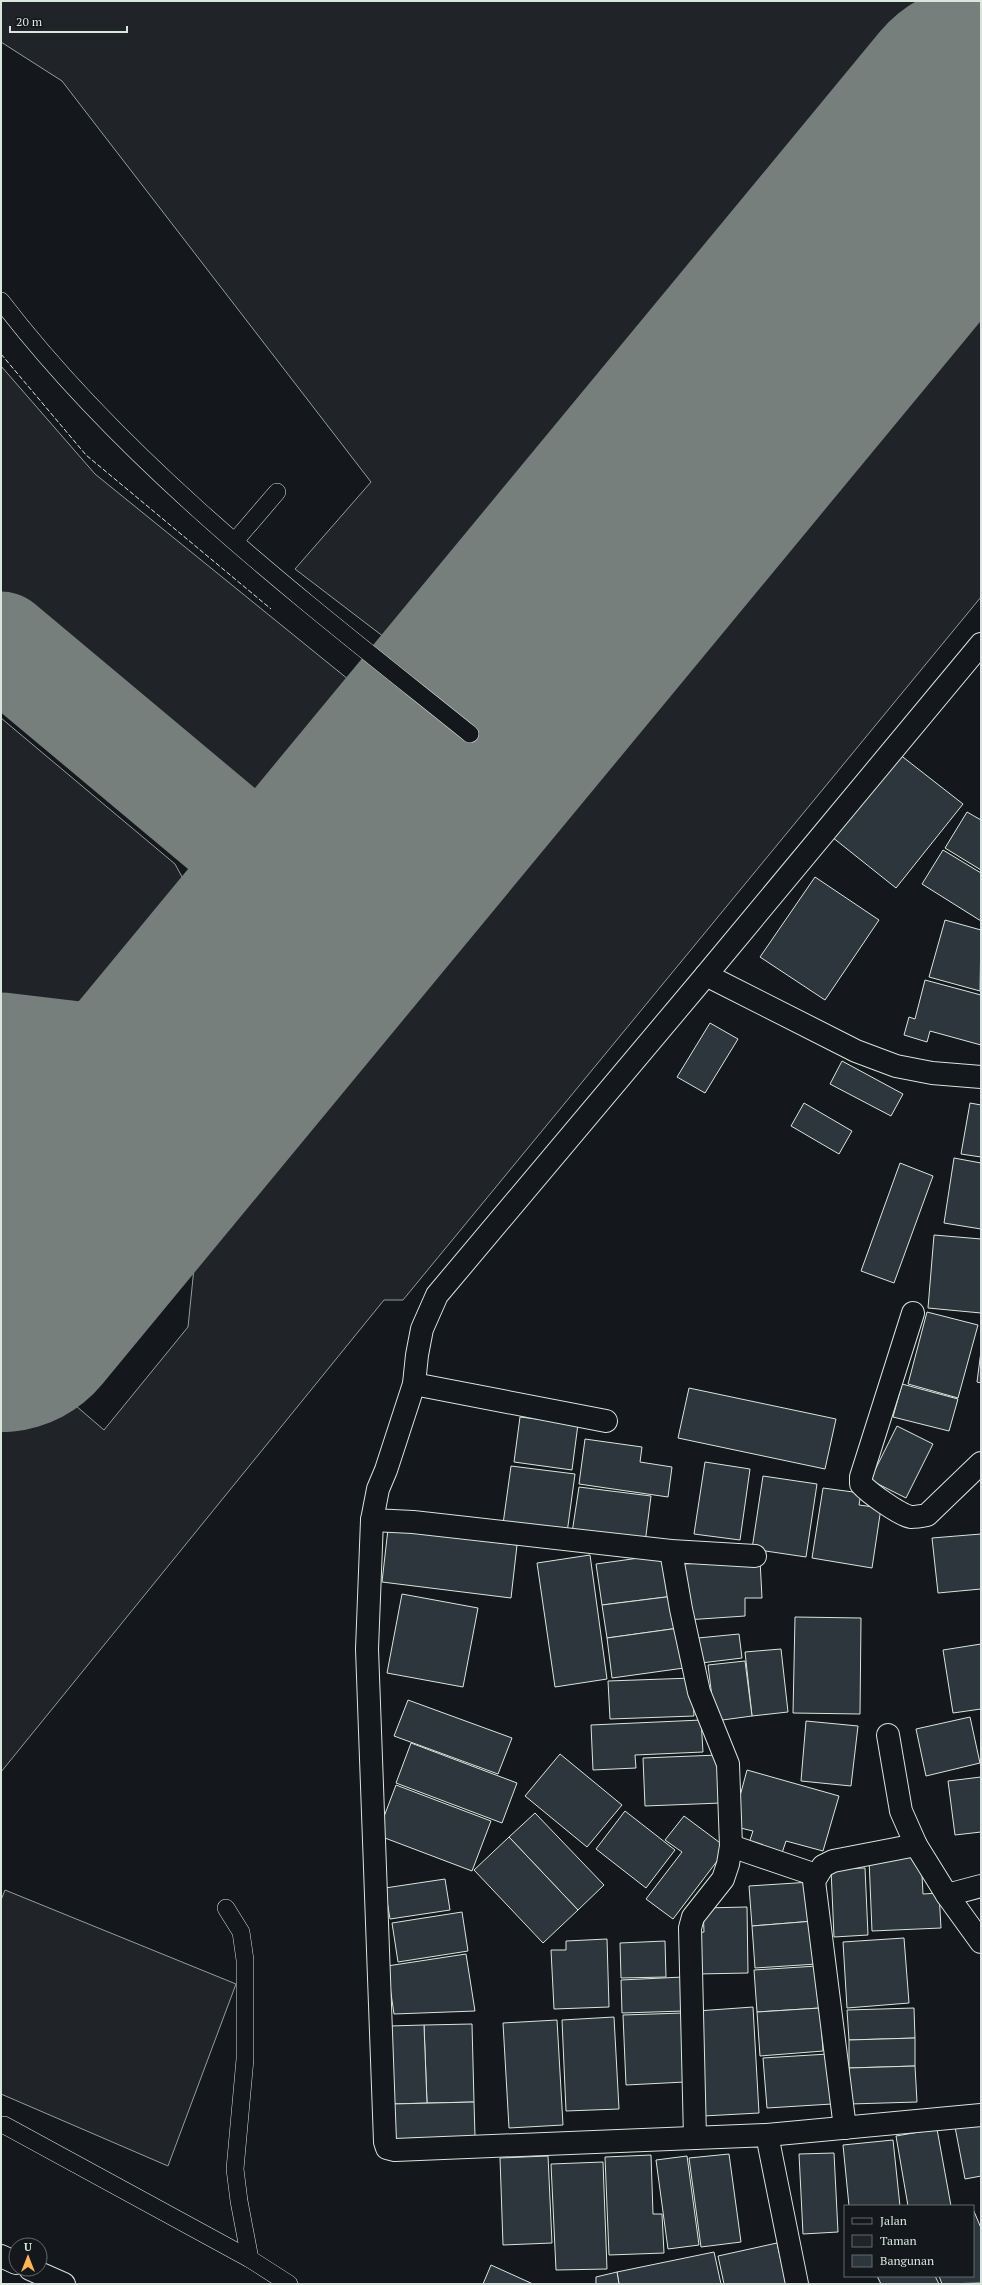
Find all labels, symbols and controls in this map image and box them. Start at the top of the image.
scale bar [10,8,127,34]
text: 20 m [16,14,43,29]
legend [844,2205,974,2277]
text: Jalan [880,2213,907,2228]
text: Taman [880,2233,917,2248]
north arrow [8,2237,48,2277]
text: U [24,2240,32,2254]
text: Bangunan [880,2253,934,2268]

